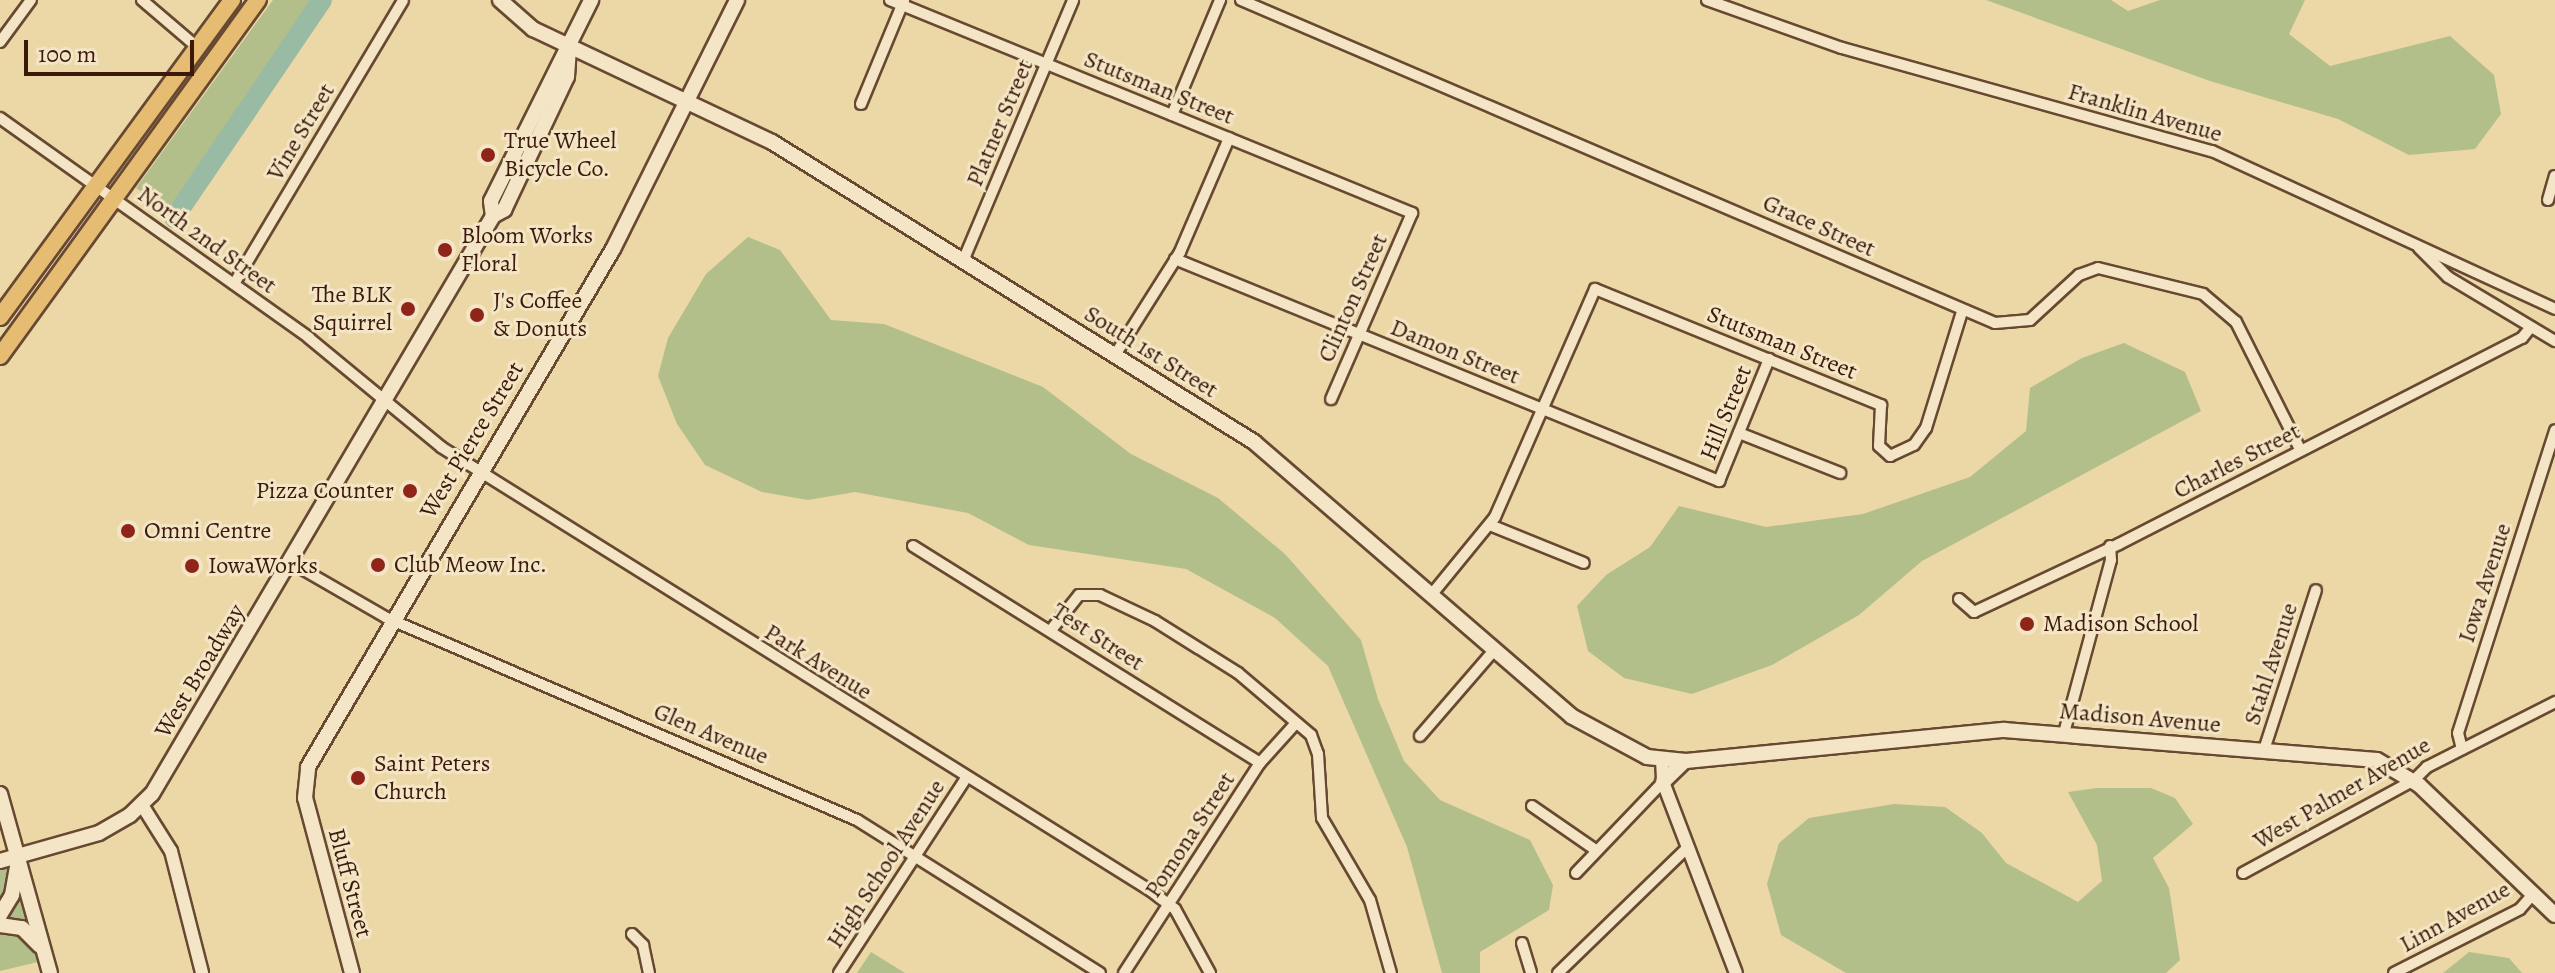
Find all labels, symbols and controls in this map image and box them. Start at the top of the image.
scale bar [28,24,198,74]
text: 100 m [38,38,97,70]
street label: Stutsman Street [1080,45,1238,131]
street label: Platner Street [960,55,1040,191]
street label: Franklin Avenue [2065,77,2225,149]
street label: Vine Street [261,78,341,186]
place label: True Wheel Bicycle Co. [504,127,616,183]
marker: True Wheel Bicycle Co. [479,146,497,164]
street label: North 2nd Street [132,180,282,300]
street label: Grace Street [1758,188,1880,264]
place label: Bloom Works Floral [461,222,593,278]
street label: Clinton Street [1312,229,1394,367]
marker: Bloom Works Floral [436,241,454,259]
place label: The BLK Squirrel [312,281,392,337]
place label: J's Coffee & Donuts [493,287,587,343]
street label: South 1st Street [1079,299,1223,405]
marker: The BLK Squirrel [399,300,417,318]
street label: Stutsman Street [1703,300,1861,386]
marker: J's Coffee & Donuts [468,306,486,324]
street label: Damon Street [1386,313,1524,391]
street label: West Pierce Street [414,357,530,523]
street label: Hill Street [1694,361,1758,465]
street label: Charles Street [2169,417,2305,505]
place label: Pizza Counter [256,477,394,505]
marker: Pizza Counter [401,482,419,500]
place label: Omni Centre [144,517,271,545]
street label: Iowa Avenue [2452,520,2518,646]
marker: Omni Centre [119,522,137,540]
place label: Club Meow Inc. [394,551,547,579]
place label: IowaWorks [208,552,318,580]
marker: Club Meow Inc. [369,556,387,574]
marker: IowaWorks [183,557,201,575]
street label: Test Street [1047,597,1149,677]
street label: West Broadway [149,599,251,743]
street label: Stahl Avenue [2238,599,2304,729]
place label: Madison School [2043,610,2198,638]
marker: Madison School [2018,615,2036,633]
street label: Park Avenue [759,618,877,706]
street label: Glen Avenue [649,697,773,771]
street label: Madison Avenue [2058,697,2222,739]
street label: West Palmer Avenue [2248,731,2436,855]
place label: Saint Peters Church [374,750,490,806]
street label: Pomona Street [1139,767,1241,903]
marker: Saint Peters Church [349,769,367,787]
street label: High School Avenue [821,774,951,954]
street label: Bluff Street [322,825,378,941]
street label: Linn Avenue [2395,875,2515,959]

